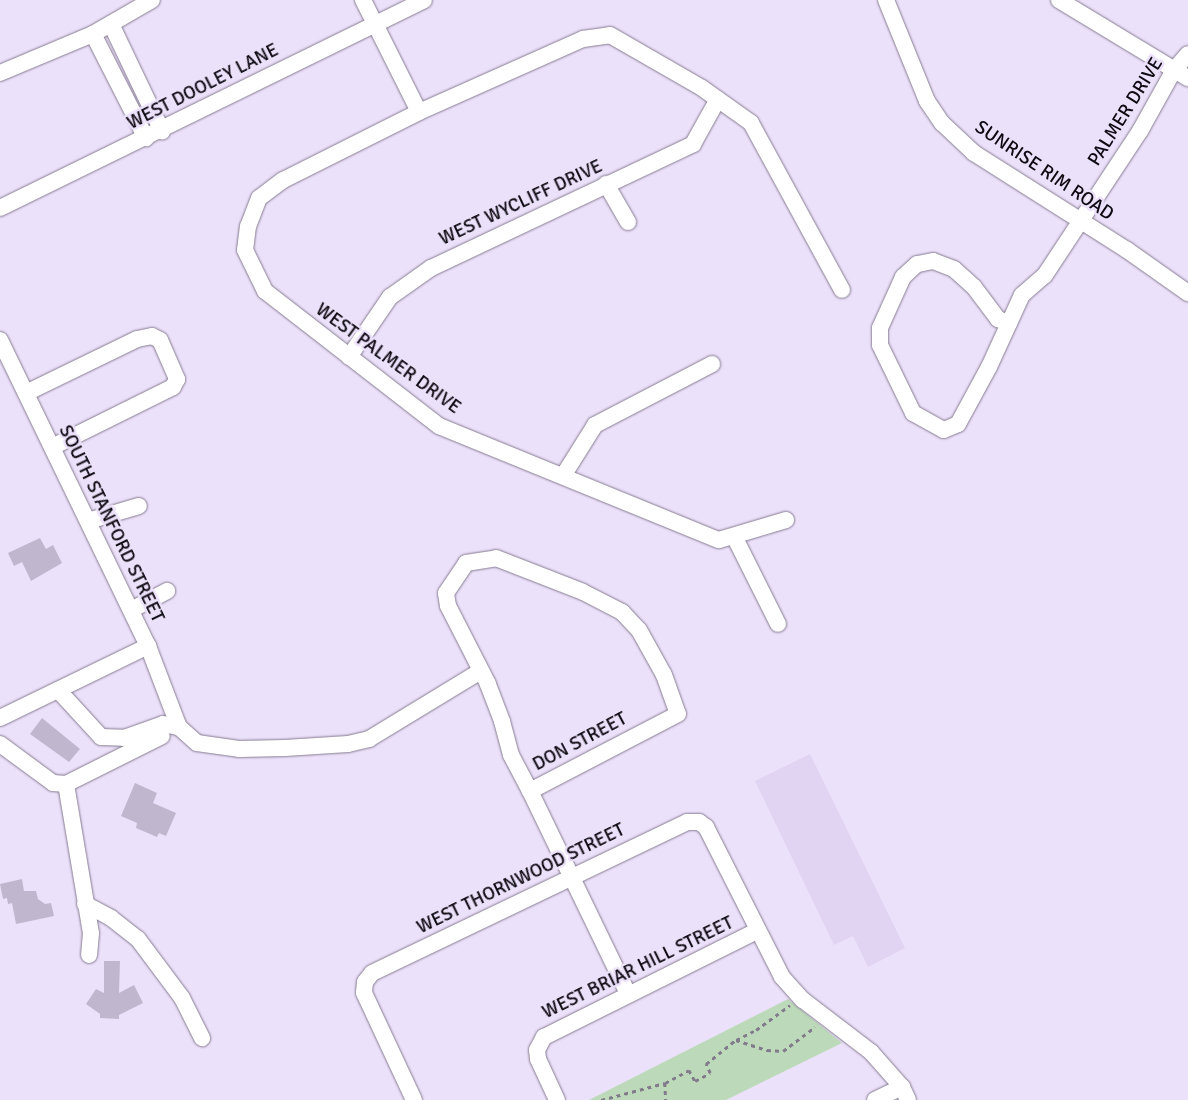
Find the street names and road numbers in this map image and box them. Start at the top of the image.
street label: WEST DOOLEY LANE [123,39,283,135]
street label: PALMER DRIVE [1084,54,1168,170]
street label: SUNRISE RIM ROAD [970,116,1118,226]
street label: WEST WYCLIFF DRIVE [436,155,606,251]
street label: WEST PALMER DRIVE [311,299,465,419]
street label: SOUTH STANFORD STREET [53,422,169,626]
street label: DON STREET [529,708,631,776]
street label: WEST THORNWOOD STREET [413,819,629,939]
street label: WEST BRIAR HILL STREET [539,912,737,1024]

